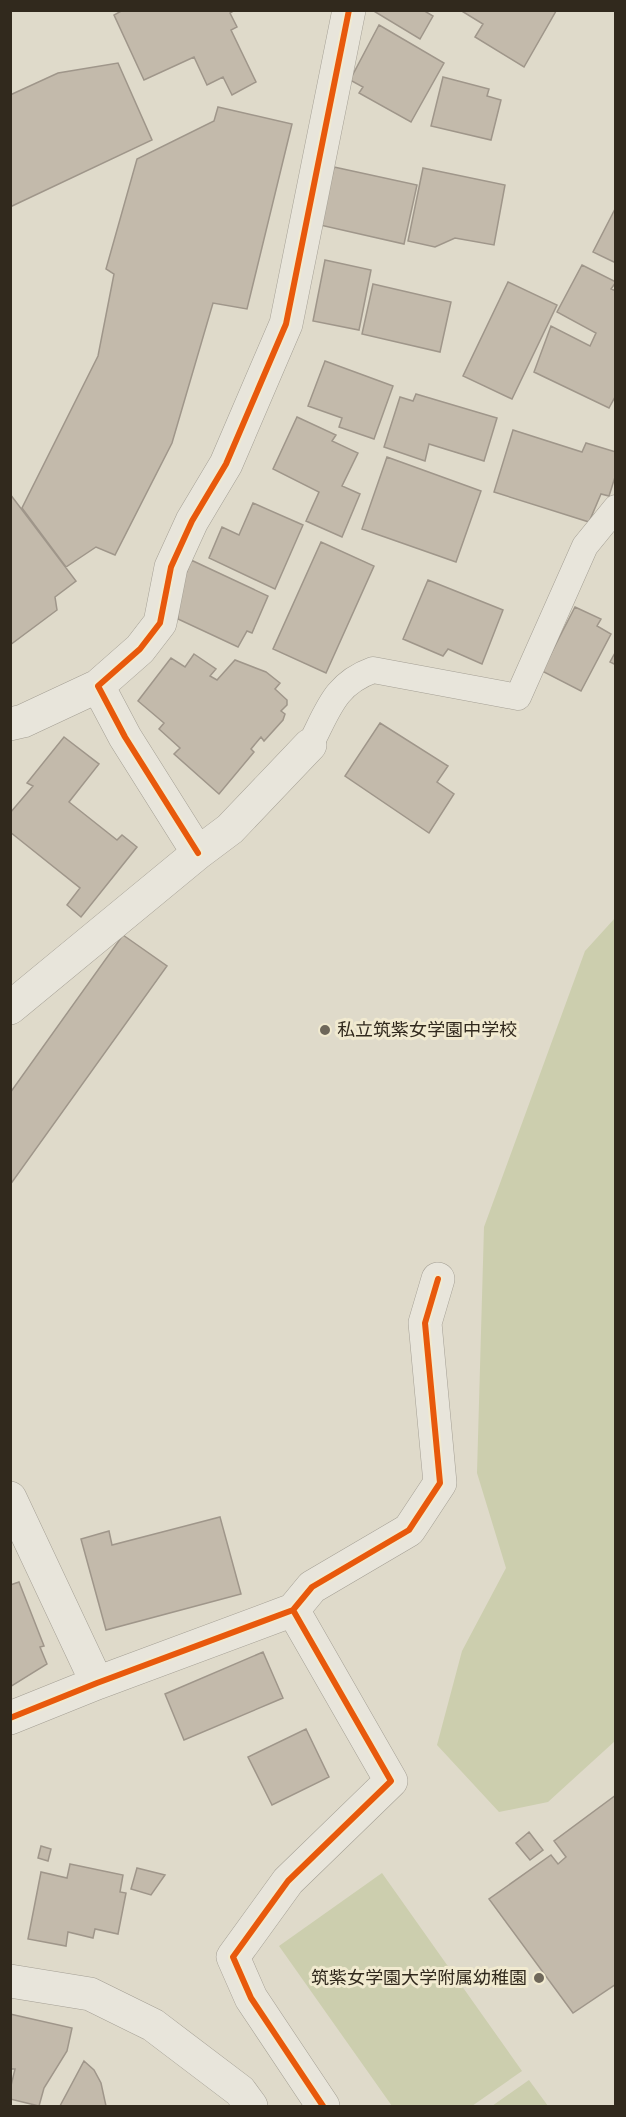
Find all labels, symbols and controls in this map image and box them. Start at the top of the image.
place label: 私立筑紫女学園中学校 [337,1017,517,1044]
marker: 私立筑紫女学園中学校 [318,1023,332,1037]
place label: 筑紫女学園大学附属幼稚園 [311,1965,527,1992]
marker: 筑紫女学園大学附属幼稚園 [532,1971,546,1985]

